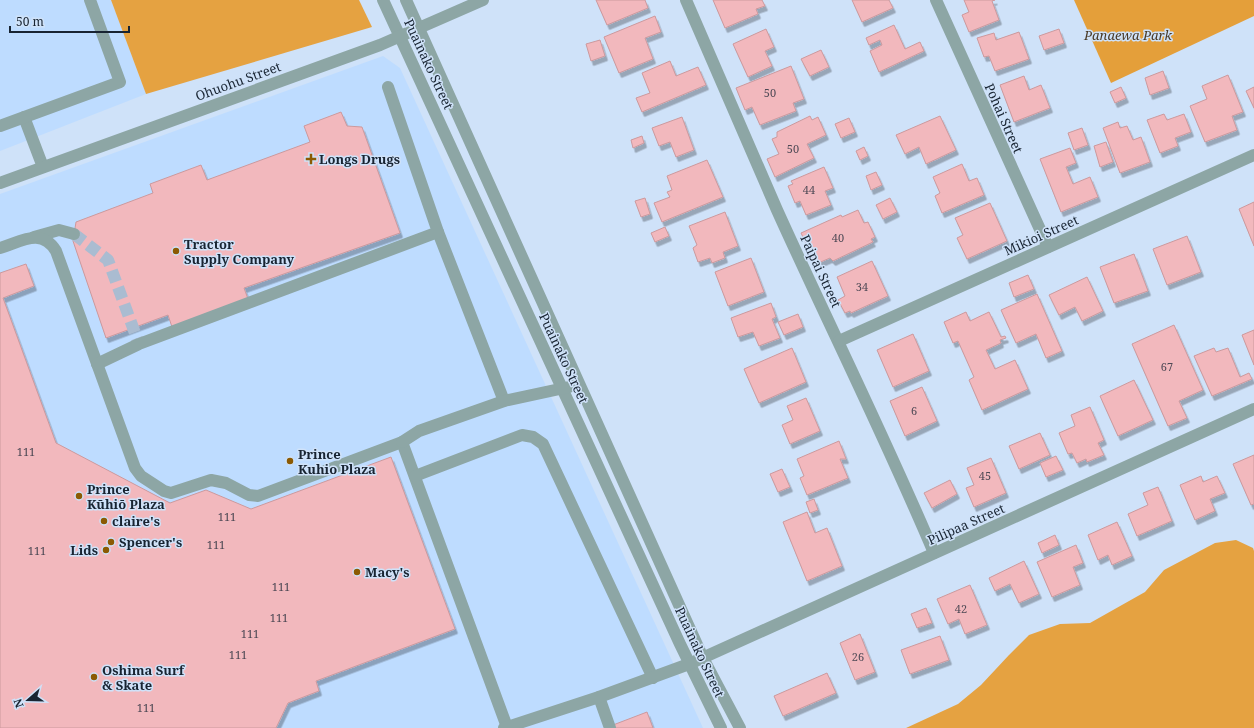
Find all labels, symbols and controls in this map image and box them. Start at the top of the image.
scale bar [10,8,129,34]
text: 50 m [16,13,44,30]
street label: Puainako Street [400,16,458,112]
park label: Panaewa Park [1083,26,1173,44]
street label: Ohuohu Street [193,57,284,105]
street label: Pohai Street [981,80,1028,156]
house number: 50 [764,85,776,100]
house number: 50 [787,141,799,156]
place label: Longs Drugs [319,150,400,168]
marker: Longs Drugs [306,154,316,164]
house number: 44 [803,182,815,197]
street label: Mikioi Street [1001,210,1081,259]
house number: 40 [832,230,844,245]
street label: Paipai Street [796,232,846,311]
place label: Tractor Supply Company [184,235,295,268]
marker: Tractor Supply Company [171,246,181,256]
house number: 34 [856,279,868,294]
street label: Puainako Street [535,310,593,406]
house number: 67 [1161,359,1173,374]
house number: 6 [911,403,917,418]
house number: 111 [17,444,35,459]
place label: Prince Kuhio Plaza [298,445,376,478]
marker: Prince Kuhio Plaza [285,456,295,466]
house number: 45 [979,468,991,483]
place label: Prince Kūhiō Plaza [87,480,165,513]
marker: Prince Kūhiō Plaza [74,491,84,501]
street label: Pilipaa Street [925,499,1008,549]
house number: 111 [218,509,236,524]
place label: claire's [112,512,160,530]
marker: claire's [99,516,109,526]
place label: Spencer's [119,533,182,551]
marker: Spencer's [106,537,116,547]
house number: 111 [207,537,225,552]
place label: Lids [70,541,98,559]
house number: 111 [28,543,46,558]
marker: Lids [101,545,111,555]
place label: Macy's [365,563,410,581]
marker: Macy's [352,567,362,577]
house number: 111 [272,579,290,594]
house number: 42 [955,601,967,616]
street label: Puainako Street [671,604,729,700]
house number: 111 [270,610,288,625]
house number: 111 [241,626,259,641]
house number: 111 [229,647,247,662]
house number: 26 [852,649,864,664]
place label: Oshima Surf & Skate [102,661,186,694]
marker: Oshima Surf & Skate [89,672,99,682]
north arrow [8,680,48,720]
text: N [9,697,27,710]
house number: 111 [137,700,155,715]

